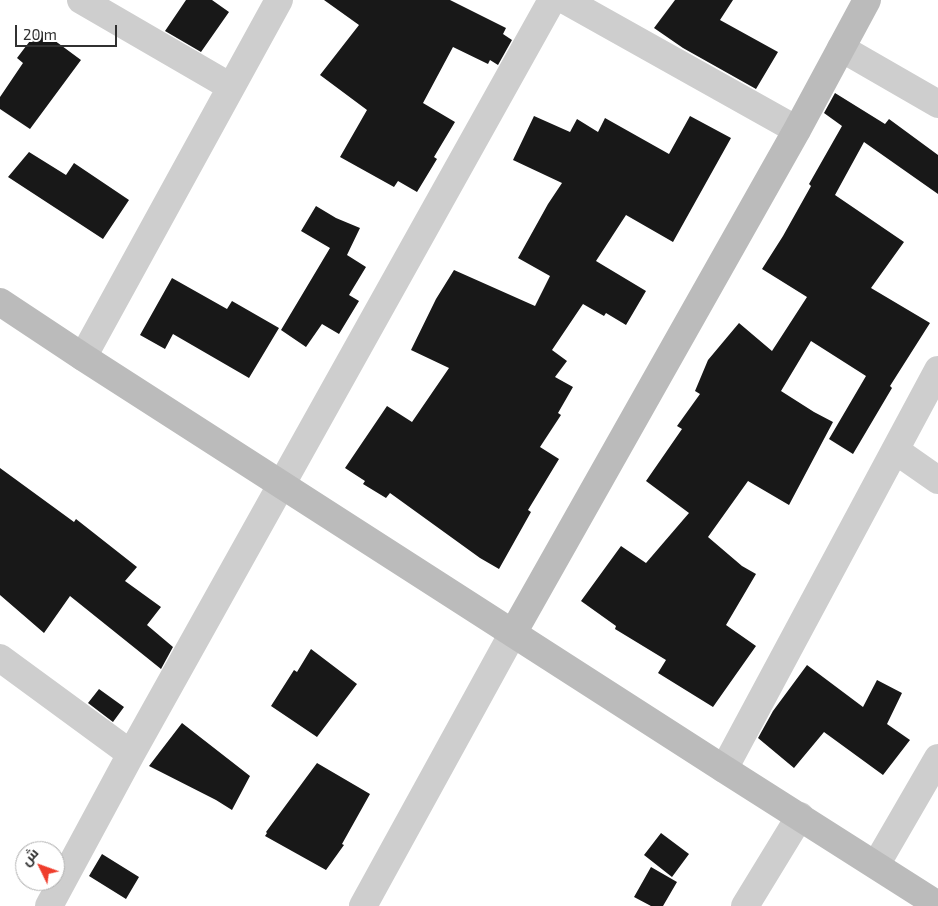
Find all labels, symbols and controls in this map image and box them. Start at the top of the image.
scale bar [18,15,120,47]
text: 20 m [23,25,57,43]
north arrow [15,841,65,891]
text: ش [17,844,42,869]

